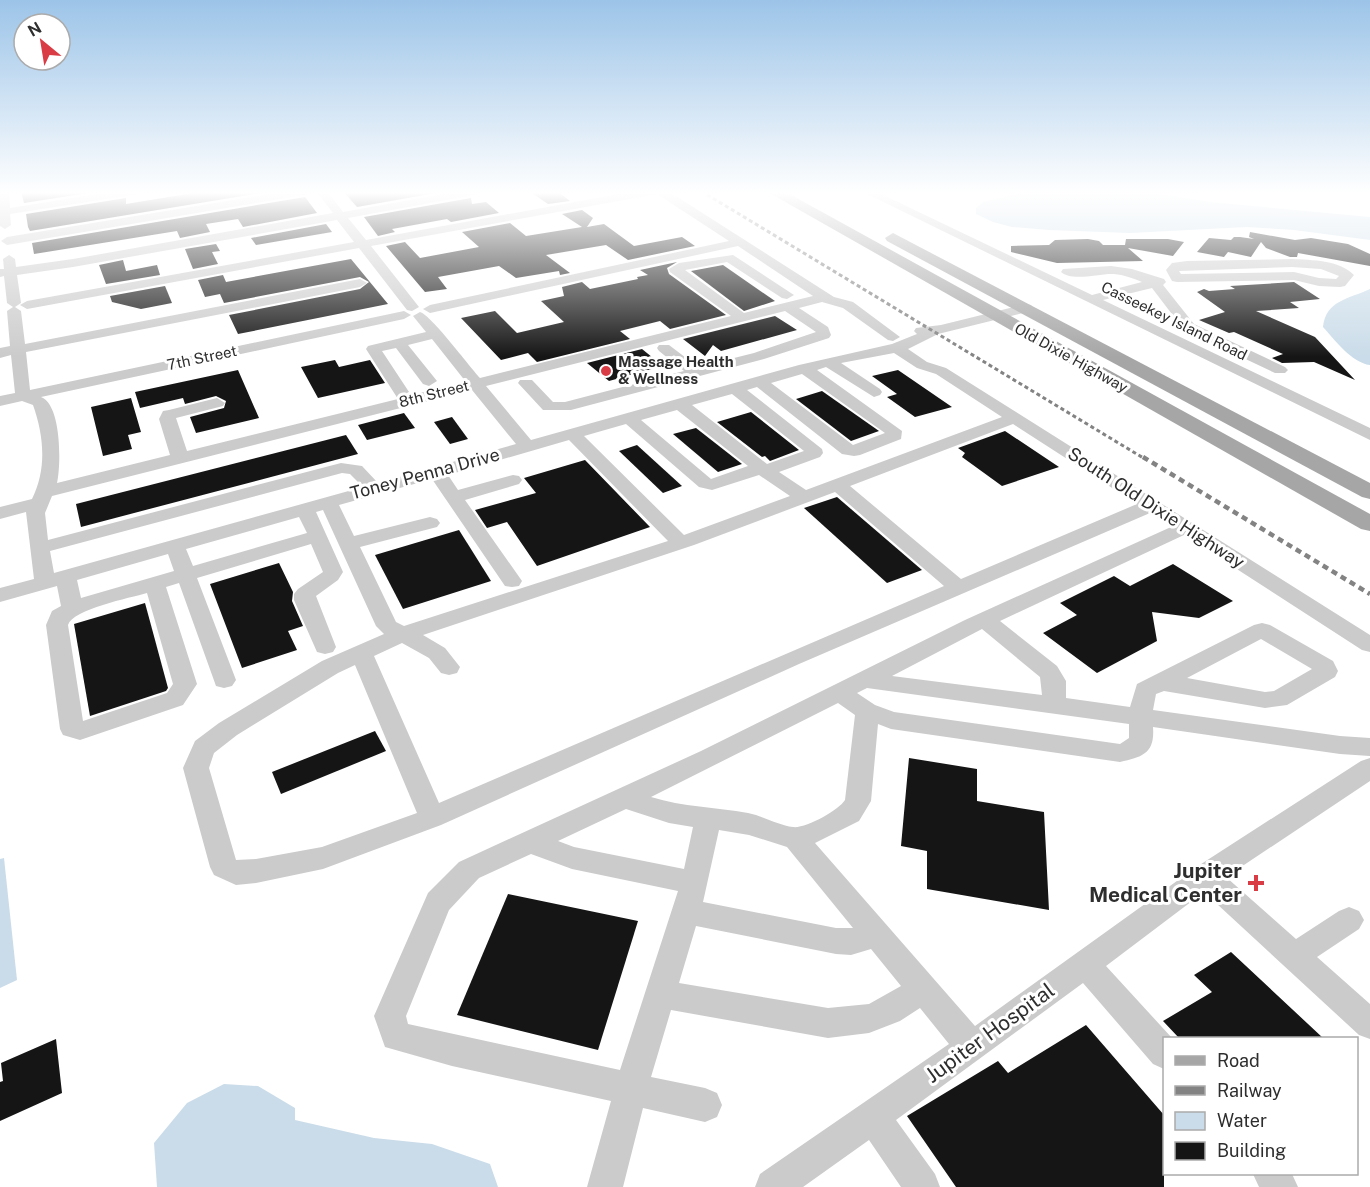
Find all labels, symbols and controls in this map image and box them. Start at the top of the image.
north arrow [12,12,72,72]
text: N [25,18,45,41]
street label: Casseekey Island Road [1099,278,1250,363]
street label: Old Dixie Highway [1012,319,1131,396]
street label: 7th Street [165,342,239,373]
place label: Massage Health & Wellness [618,353,734,387]
marker: Massage Health & Wellness [599,364,613,378]
street label: 8th Street [397,377,471,410]
street label: Toney Penna Drive [348,443,502,504]
street label: South Old Dixie Highway [1064,443,1249,573]
place label: Jupiter Medical Center [1089,858,1242,907]
marker: Jupiter Medical Center [1247,874,1265,892]
street label: Jupiter Hospital [920,977,1059,1088]
legend [1163,1037,1358,1175]
text: Road [1217,1050,1260,1071]
text: Railway [1217,1080,1282,1101]
text: Water [1217,1110,1267,1131]
text: Building [1217,1140,1286,1161]

